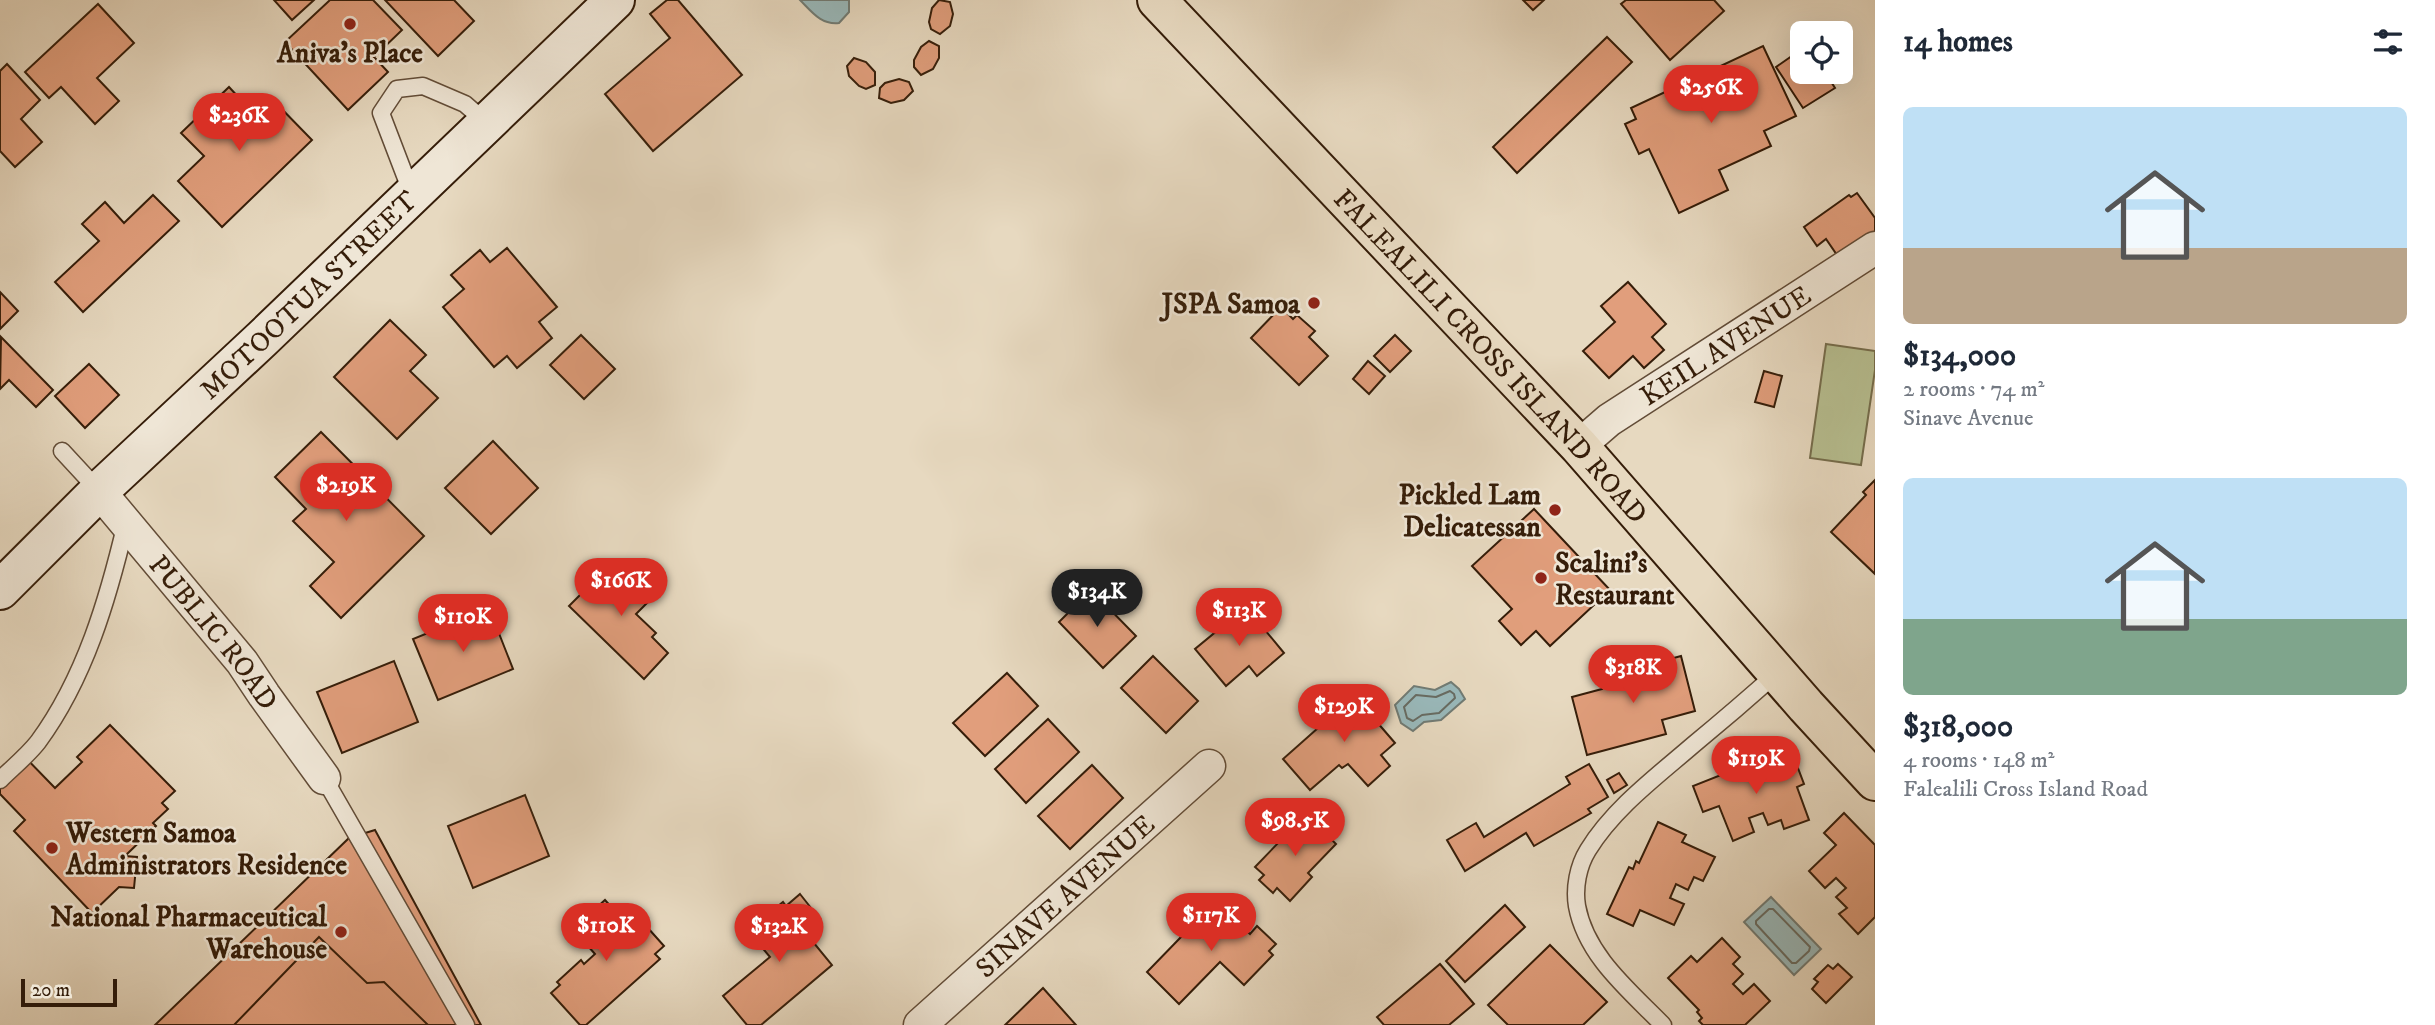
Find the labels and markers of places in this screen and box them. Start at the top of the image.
marker: Aniva's Place [342,16,358,32]
place label: Aniva's Place [276,36,423,71]
pin: $256K [1662,66,1760,125]
pin: $236K [190,94,288,153]
place label: JSPA Samoa [1159,287,1301,322]
marker: JSPA Samoa [1306,295,1322,311]
pin: $219K [297,463,395,523]
place label: Pickled Lam Delicatessan [1399,478,1541,545]
marker: Pickled Lam Delicatessan [1547,502,1563,518]
place label: Scalini's Restaurant [1555,546,1675,613]
pin: $166K [572,558,670,618]
pin: $134K [1048,570,1146,629]
marker: Scalini's Restaurant [1533,570,1549,586]
pin: $113K [1190,588,1288,648]
pin: $110K [414,594,512,654]
pin: $318K [1584,646,1682,705]
pin: $129K [1295,684,1393,744]
pin: $119K [1707,736,1805,796]
pin: $98.5K [1238,798,1352,858]
place label: Western Samoa Administrators Residence [65,816,348,883]
marker: Western Samoa Administrators Residence [44,840,60,856]
pin: $117K [1162,894,1260,953]
place label: National Pharmaceutical Warehouse [50,900,328,967]
pin: $110K [557,904,655,963]
pin: $132K [730,904,828,964]
marker: National Pharmaceutical Warehouse [333,924,349,940]

